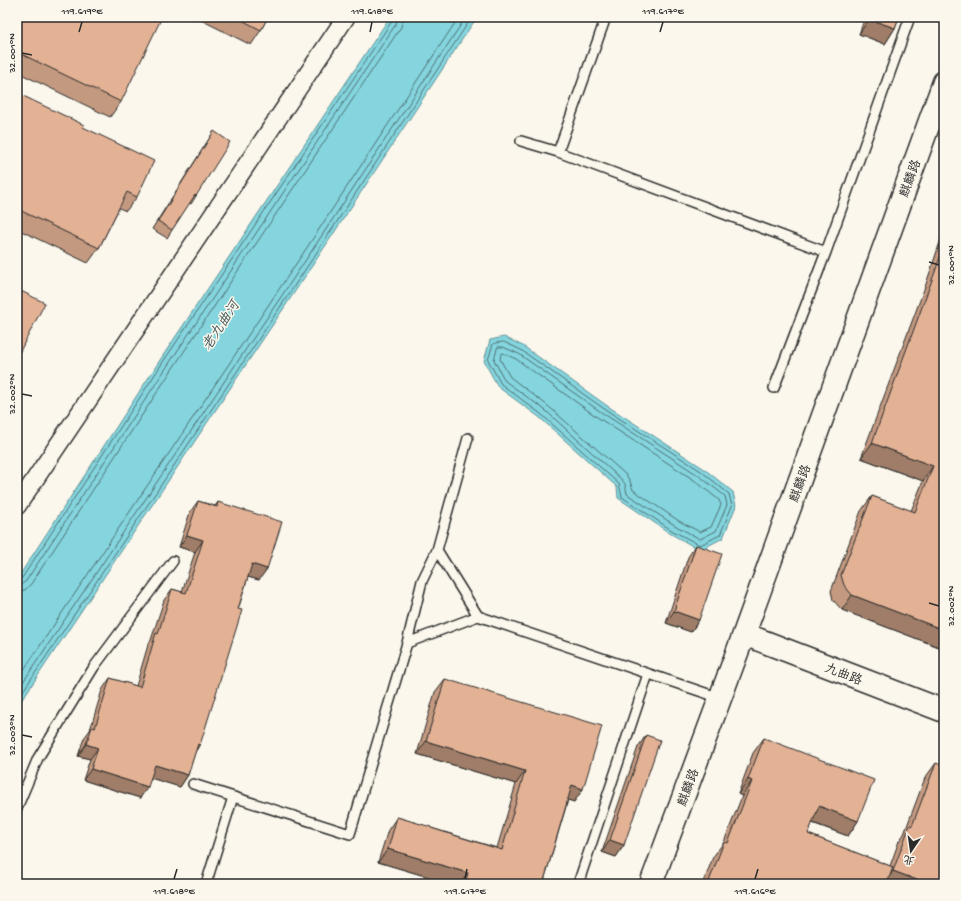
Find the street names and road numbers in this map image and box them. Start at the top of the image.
street label: 麒麟路 [897,158,925,200]
street label: 麒麟路 [787,463,815,505]
street label: 九曲路 [822,660,864,689]
street label: 麒麟路 [675,767,703,809]

